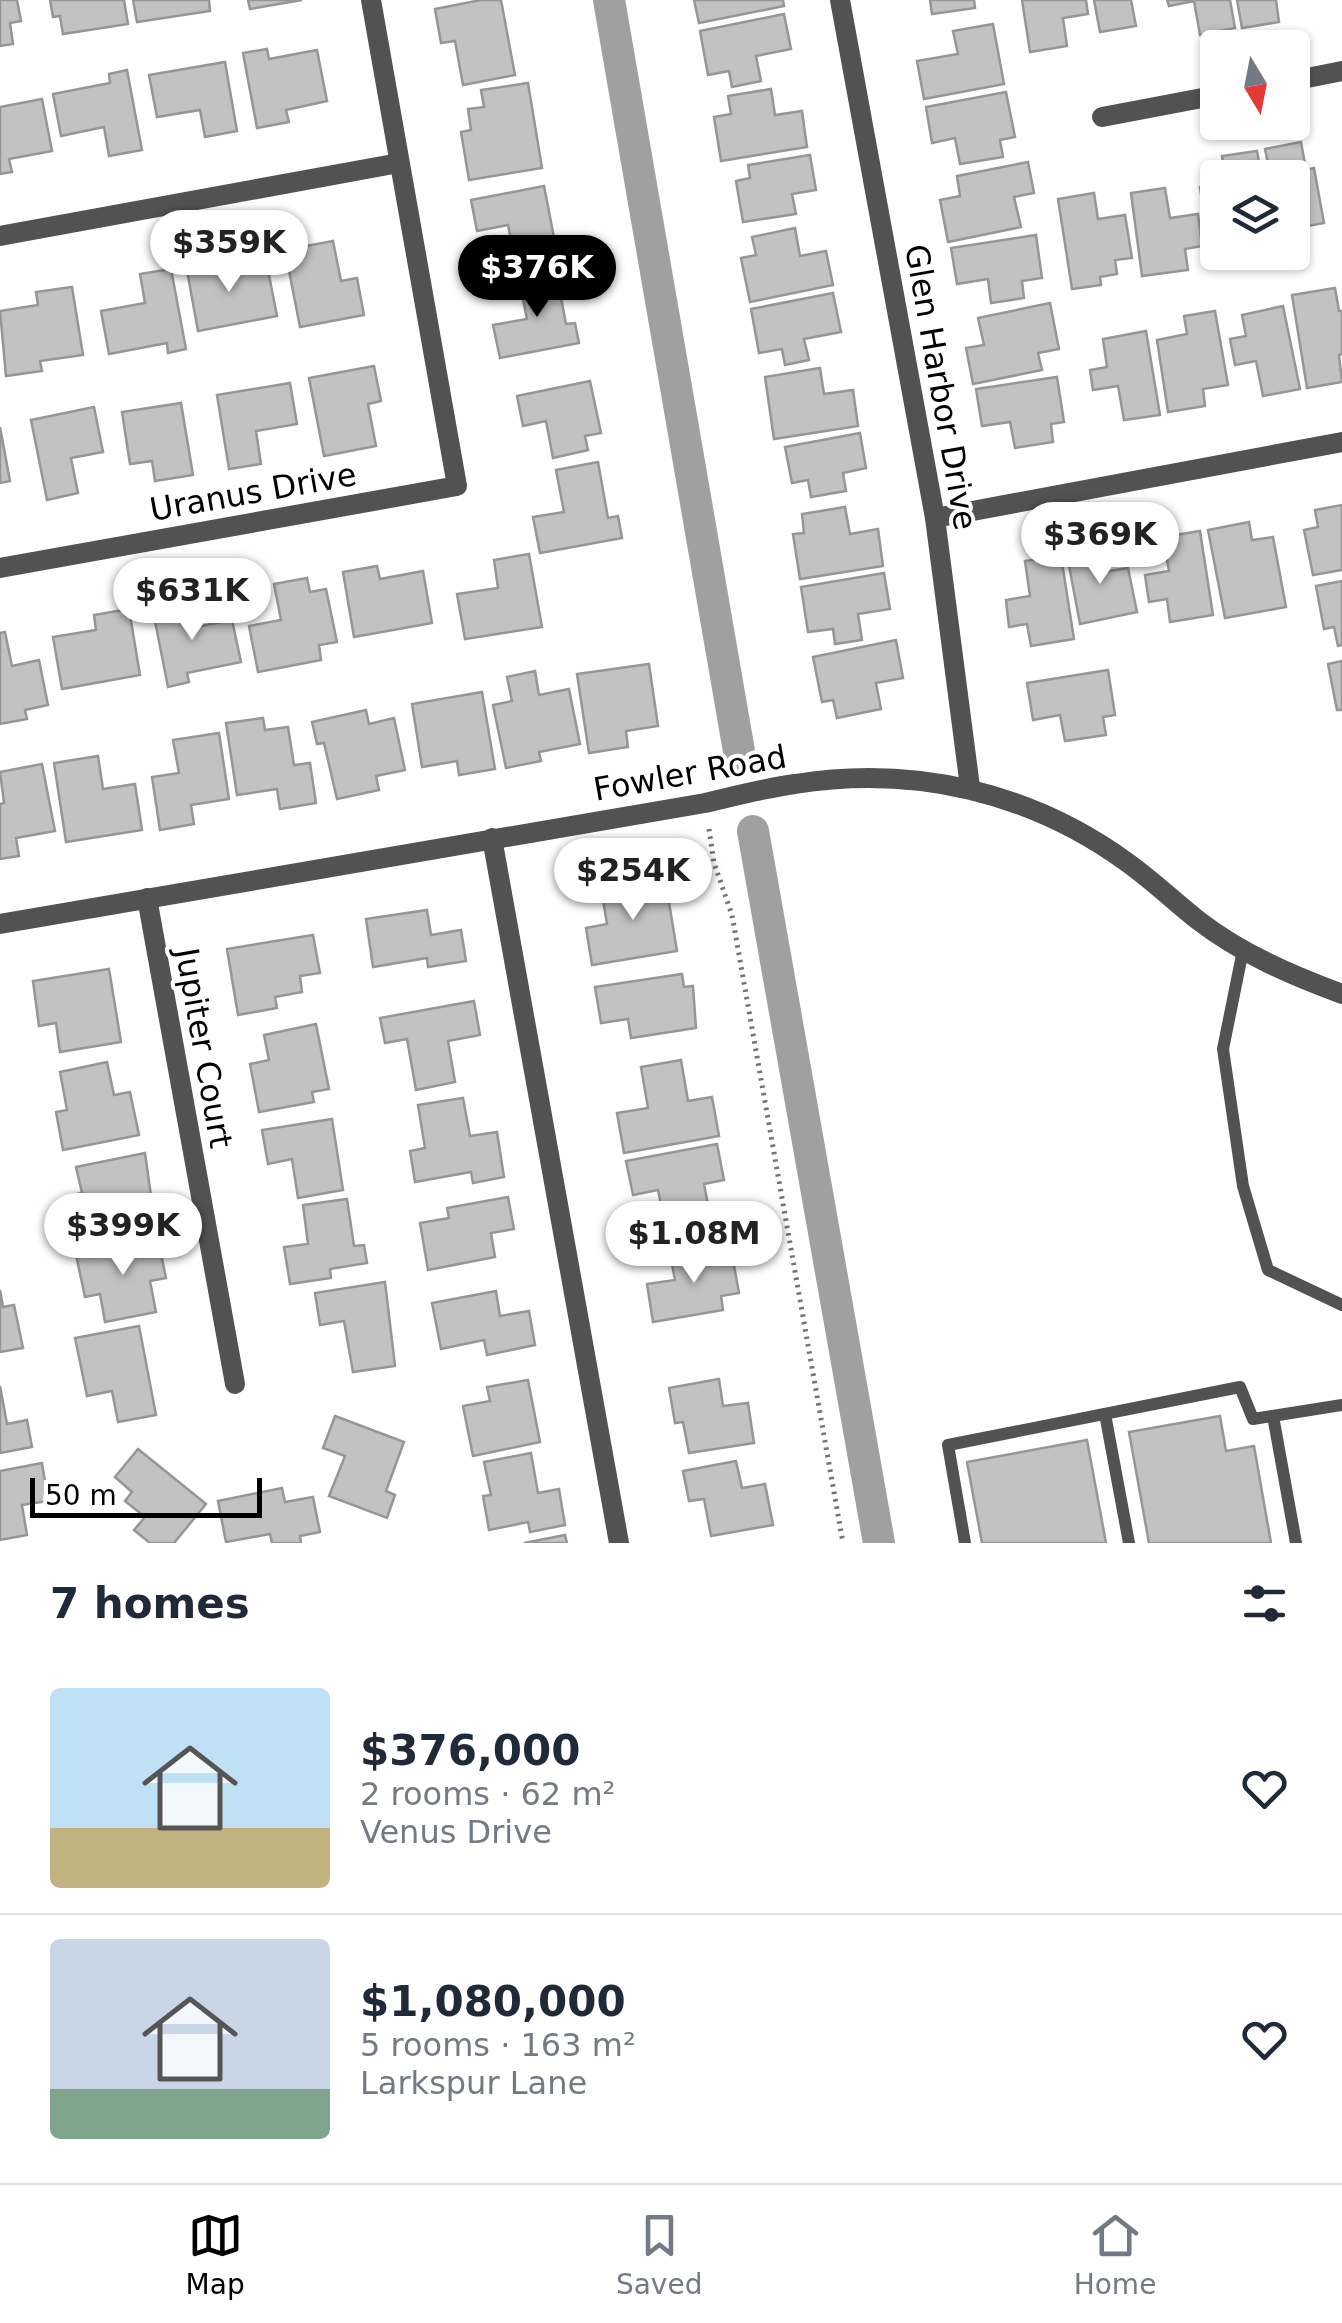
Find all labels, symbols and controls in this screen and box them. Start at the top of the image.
north arrow [1200,30,1310,140]
map controls [1200,30,1310,270]
button: layers [1200,160,1310,270]
pin: $359K [159,210,299,295]
text: $359K [172,223,286,261]
pin: $376K [467,235,607,320]
street label: Glen Harbor Drive [897,241,985,533]
text: $376K [480,248,594,286]
street label: Uranus Drive [147,455,359,529]
pin: $369K [1030,502,1170,587]
text: $369K [1043,515,1157,553]
pin: $631K [122,558,262,643]
text: $631K [135,571,249,609]
street label: Fowler Road [591,737,789,809]
pin: $254K [563,838,703,923]
text: $254K [576,851,690,889]
street label: Jupiter Court [167,943,240,1151]
pin: $399K [53,1193,193,1278]
pin: $1.08M [613,1201,775,1286]
text: $399K [66,1206,180,1244]
text: $1.08M [627,1214,761,1252]
scale bar [30,1473,262,1518]
text: 50 m [45,1479,117,1512]
icon: filters [1237,1576,1292,1631]
text: 7 homes [50,1579,250,1628]
text: $376,000 [360,1726,581,1775]
icon: home [130,1728,250,1848]
icon: heart [1237,1761,1292,1816]
text: 2 rooms · 62 m² [360,1775,615,1813]
text: Venus Drive [360,1813,552,1851]
text: $1,080,000 [360,1977,626,2026]
icon: home [130,1979,250,2099]
icon: heart [1237,2012,1292,2067]
text: 5 rooms · 163 m² [360,2026,636,2064]
text: Larkspur Lane [360,2064,587,2102]
tab: Map [186,2208,245,2301]
tab: Saved [616,2208,702,2301]
tab: Home [1074,2208,1156,2301]

